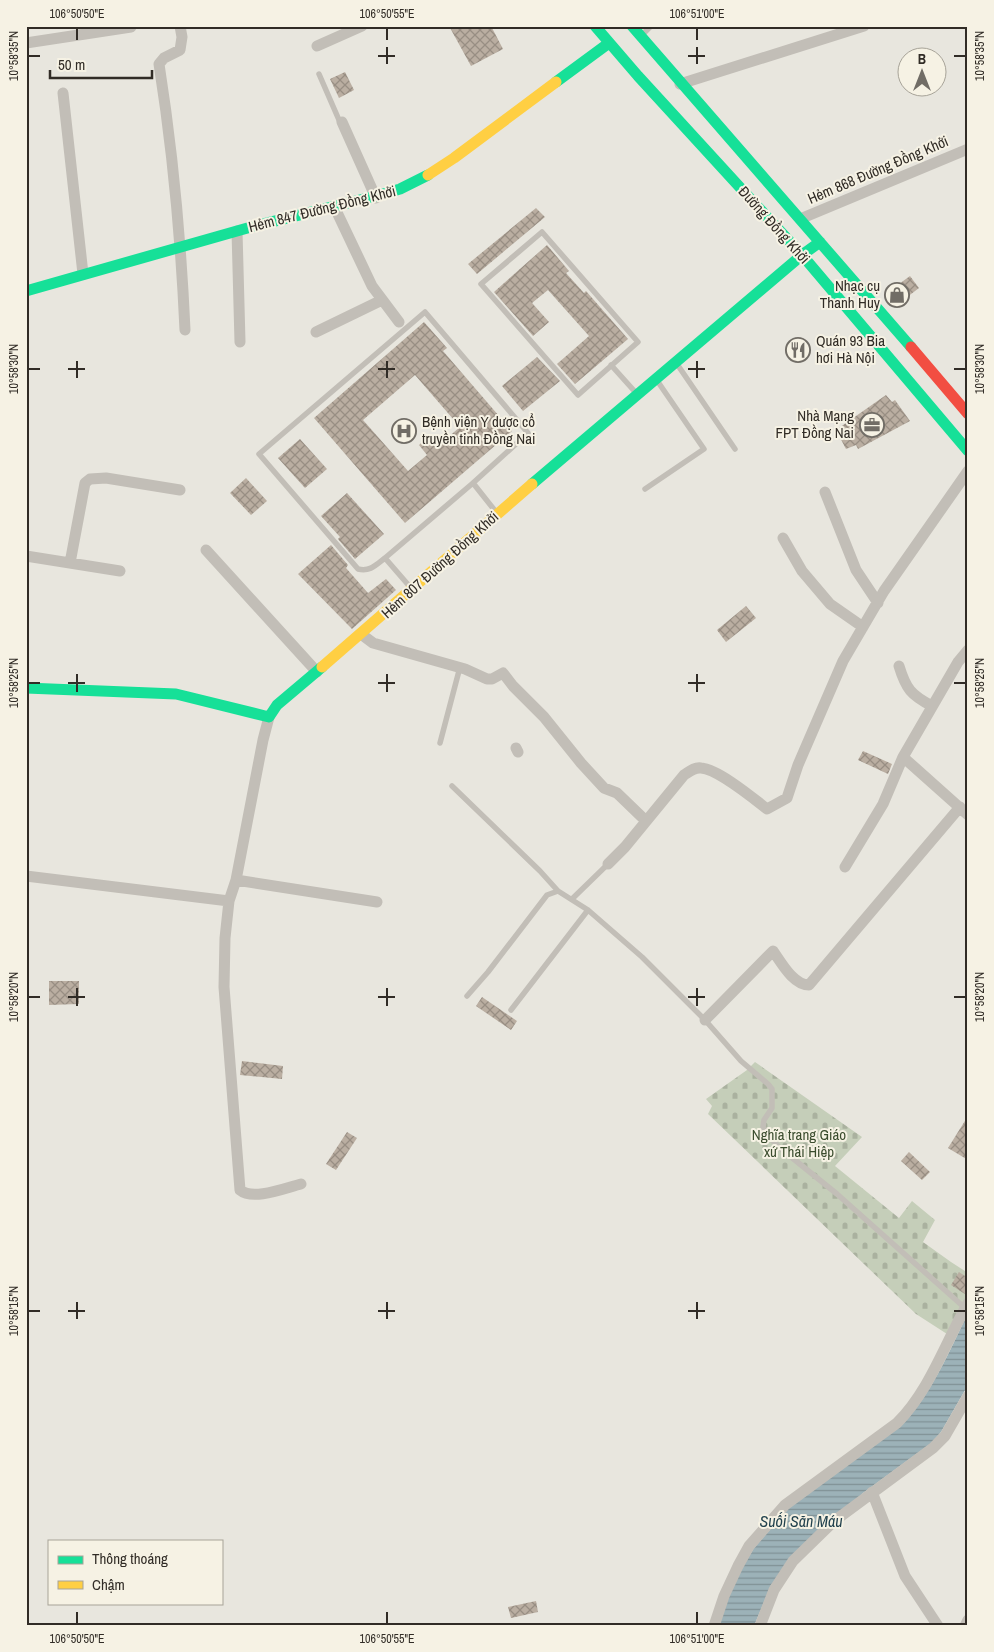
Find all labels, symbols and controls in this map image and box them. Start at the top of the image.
text: 106°50'50"E [49,6,105,22]
text: 106°50'55"E [359,6,415,22]
text: 106°51'00"E [669,6,725,22]
text: 10°58'35"N [6,31,22,81]
text: 10°58'35"N [972,31,988,81]
scale bar [50,48,152,80]
north arrow [896,48,946,98]
text: B [918,50,926,68]
text: 50 m [58,54,85,75]
street label: Hẻm 868 Đường Đồng Khởi [804,130,951,209]
street label: Hẻm 847 Đường Đồng Khởi [246,180,398,237]
street label: Đường Đồng Khởi [734,181,815,268]
place label: Nhạc cụ Thanh Huy [820,275,881,313]
shop icon: Nhạc cụ Thanh Huy [884,282,910,308]
place label: Quán 93 Bia hơi Hà Nội [816,330,885,368]
restaurant icon: Quán 93 Bia hơi Hà Nội [785,337,811,363]
text: 10°58'30"N [6,344,22,394]
text: 10°58'30"N [972,344,988,394]
place label: Nhà Mạng FPT Đồng Nai [776,405,854,443]
place label: Bệnh viện Y dược cổ truyền tỉnh Đồng Nai [422,411,536,449]
office icon: Nhà Mạng FPT Đồng Nai [859,412,885,438]
hospital icon: Bệnh viện Y dược cổ truyền tỉnh Đồng Nai [391,418,417,444]
street label: Hẻm 807 Đường Đồng Khởi [376,506,503,623]
text: 10°58'25"N [6,658,22,708]
text: 10°58'25"N [972,658,988,708]
text: 10°58'20"N [6,972,22,1022]
text: 10°58'20"N [972,972,988,1022]
park label: Nghĩa trang Giáo xứ Thái Hiệp [752,1124,846,1162]
text: 10°58'15"N [6,1286,22,1336]
text: 10°58'15"N [972,1286,988,1336]
water label: Suối Săn Máu [759,1510,843,1532]
legend [48,1540,222,1604]
text: Thông thoáng [92,1548,168,1569]
text: Chậm [92,1574,125,1595]
text: 106°50'50"E [49,1631,105,1647]
text: 106°50'55"E [359,1631,415,1647]
text: 106°51'00"E [669,1631,725,1647]

